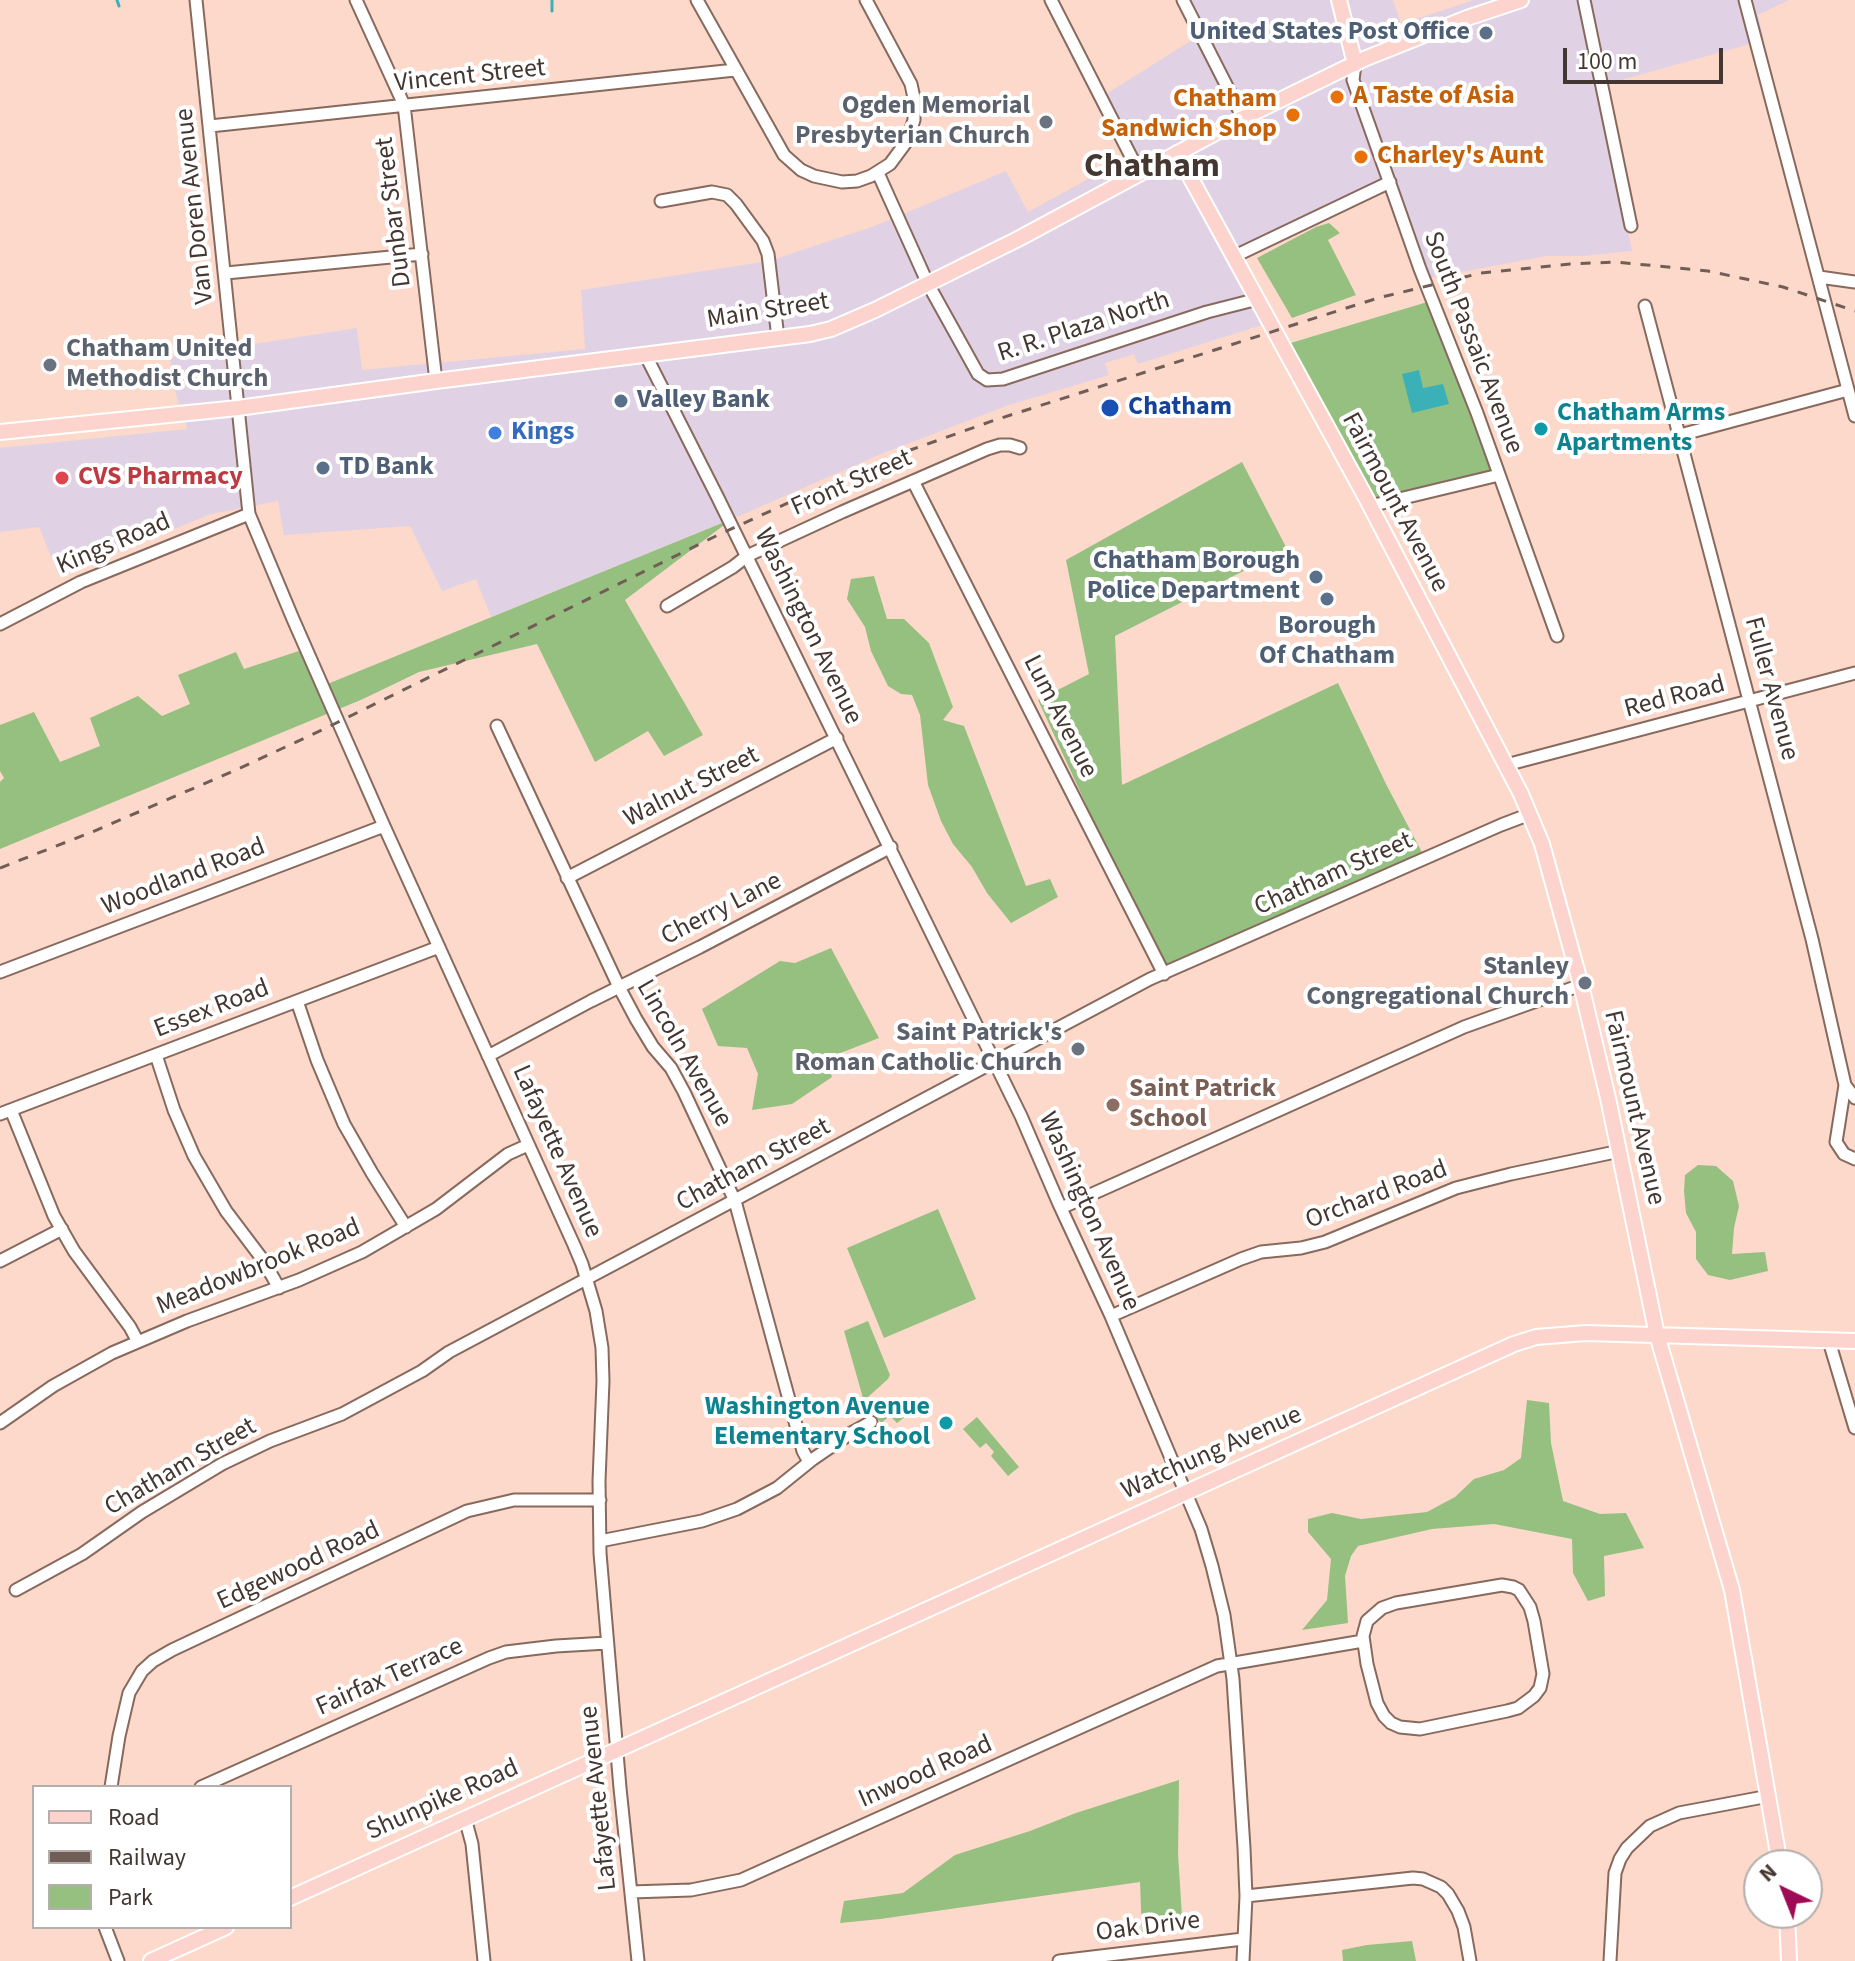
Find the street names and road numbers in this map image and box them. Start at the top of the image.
street label: Vincent Street [393,54,547,100]
street label: Van Doren Avenue [170,107,222,305]
street label: Dunbar Street [370,135,420,289]
street label: South Passaic Avenue [1415,228,1529,458]
street label: R. R. Plaza North [994,286,1174,370]
street label: Main Street [705,287,831,337]
street label: Fairmount Avenue [1334,408,1454,598]
street label: Front Street [787,444,917,524]
street label: Kings Road [52,507,176,583]
street label: Washington Avenue [746,524,868,730]
street label: Fuller Avenue [1736,614,1804,764]
street label: Lum Avenue [1015,650,1103,784]
street label: Red Road [1621,670,1729,726]
street label: Walnut Street [619,741,765,835]
street label: Chatham Street [1250,826,1418,924]
street label: Woodland Road [98,833,270,923]
street label: Cherry Lane [657,866,787,954]
street label: Essex Road [150,974,274,1046]
street label: Lincoln Avenue [628,975,738,1133]
street label: Fairmount Avenue [1595,1008,1671,1208]
street label: Lafayette Avenue [504,1061,608,1243]
street label: Washington Avenue [1030,1108,1146,1316]
street label: Chatham Street [672,1112,836,1220]
street label: Orchard Road [1302,1155,1452,1237]
street label: Meadowbrook Road [153,1213,365,1323]
street label: Watchung Avenue [1117,1400,1307,1508]
street label: Chatham Street [100,1412,262,1524]
street label: Edgewood Road [213,1516,385,1618]
street label: Fairfax Terrace [312,1632,468,1724]
street label: Lafayette Avenue [575,1704,625,1892]
street label: Inwood Road [854,1730,998,1816]
street label: Shunpike Road [362,1753,524,1849]
street label: Oak Drive [1094,1906,1202,1950]

